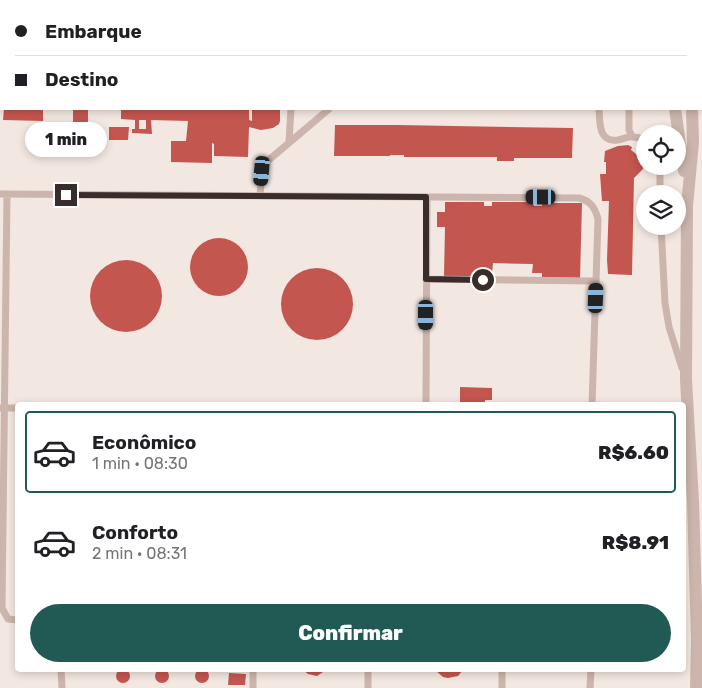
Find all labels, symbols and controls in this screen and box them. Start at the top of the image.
text: Embarque [45,20,142,43]
text: Destino [45,68,118,91]
callout: 1 min [25,122,107,158]
map controls [636,125,686,235]
button: locate [636,125,686,175]
text: 1 min [45,130,87,149]
car [253,155,270,187]
route end [55,184,77,206]
button: layers [636,185,686,235]
car [526,190,556,205]
route start [472,269,494,291]
car [587,283,604,313]
car [418,300,433,330]
icon: car [32,430,77,475]
text: Econômico [92,431,196,454]
text: R$6.60 [598,441,669,464]
text: 1 min · 08:30 [92,454,188,473]
icon: car [32,520,77,565]
text: Conforto [92,521,178,544]
text: R$8.91 [602,531,669,554]
text: 2 min · 08:31 [92,544,187,563]
button: Confirmar [30,604,671,662]

